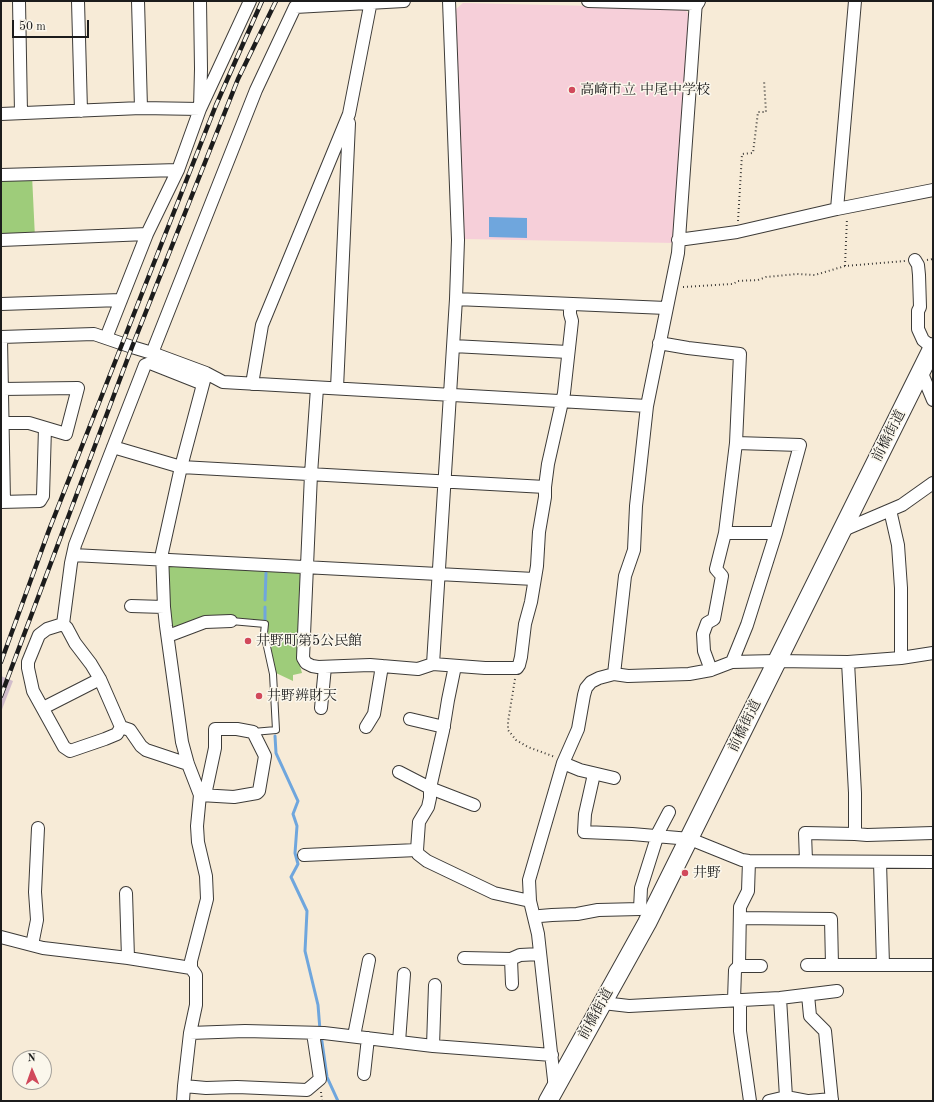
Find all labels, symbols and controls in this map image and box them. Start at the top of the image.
scale bar [14,12,91,38]
text: 50 m [19,21,46,33]
place label: 高崎市立 中尾中学校 [580,82,710,98]
marker: 高崎市立 中尾中学校 [567,85,577,95]
street label: 前橋街道 [869,407,909,465]
place label: 井野町第5公民館 [256,633,362,649]
marker: 井野町第5公民館 [243,636,253,646]
place label: 井野辨財天 [267,688,337,704]
marker: 井野辨財天 [254,691,264,701]
street label: 前橋街道 [725,697,765,755]
place label: 井野 [693,865,721,881]
marker: 井野 [680,868,690,878]
street label: 前橋街道 [575,985,617,1043]
north arrow [12,1050,52,1090]
text: N [27,1053,36,1064]

